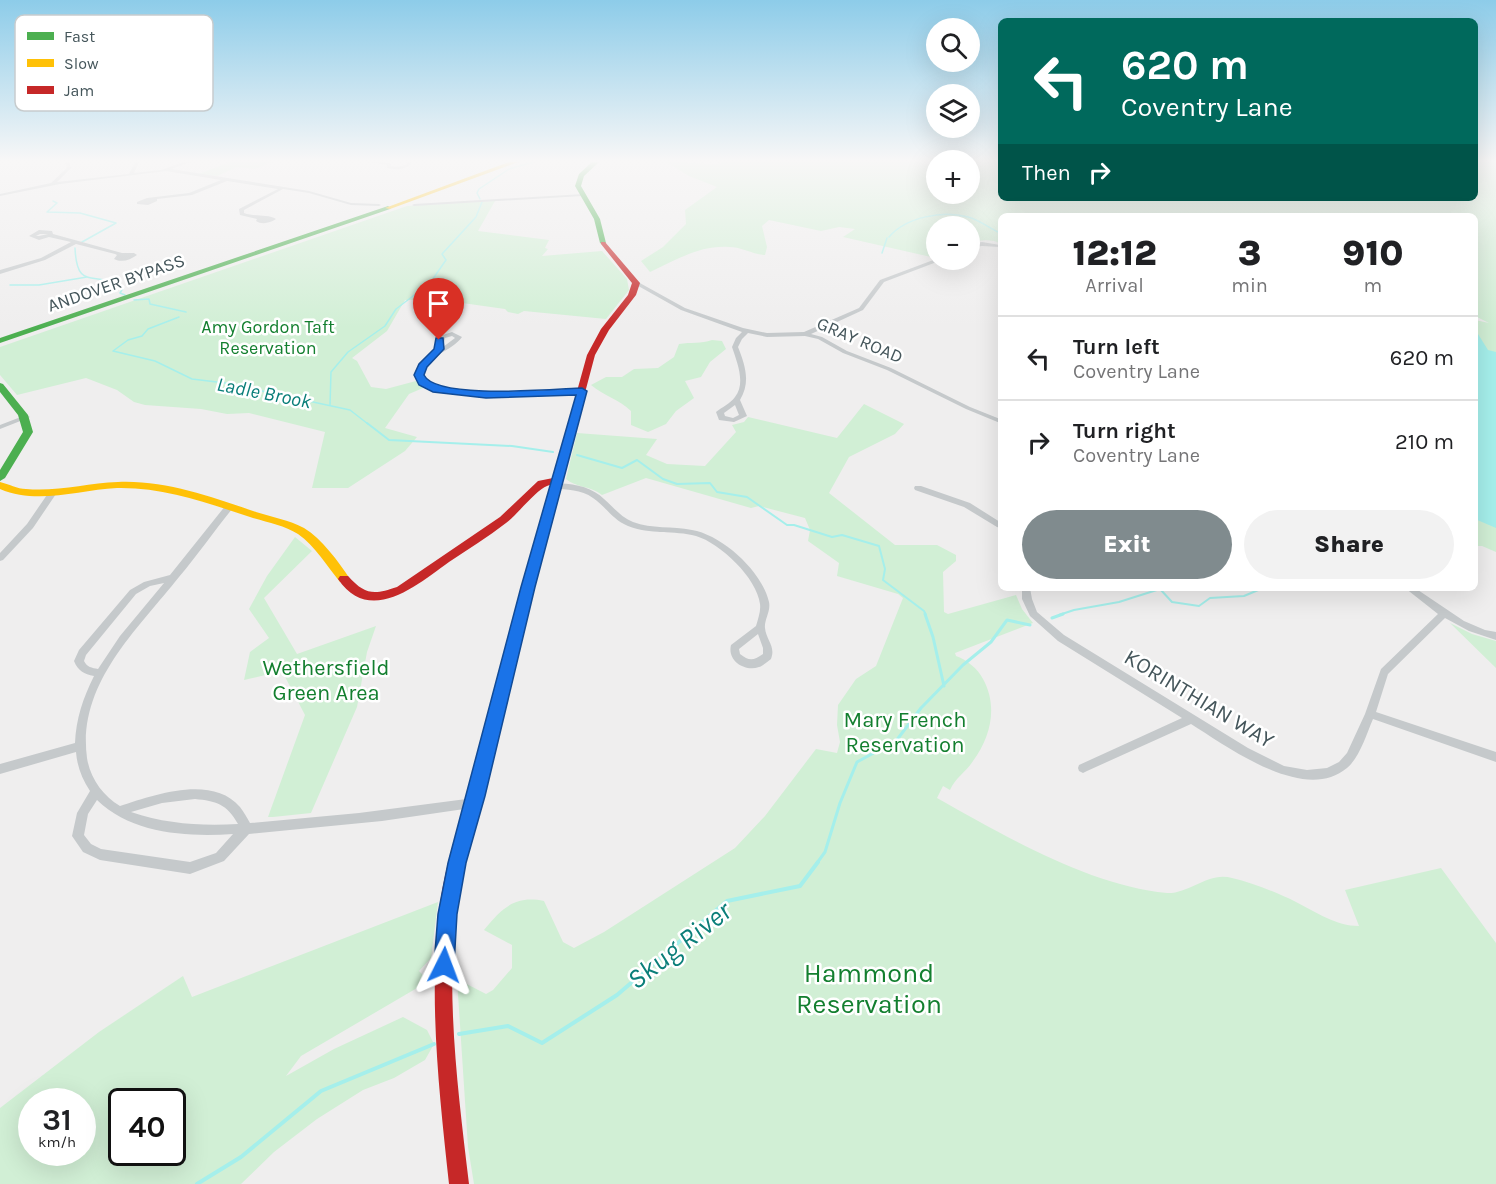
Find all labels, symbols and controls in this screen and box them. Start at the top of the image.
legend [15,15,213,111]
map controls [926,18,980,270]
button: search [926,18,980,72]
text: Fast [64,27,95,46]
text: 620 m [1121,40,1249,90]
icon: left [1022,42,1100,120]
text: Slow [64,54,99,73]
text: Jam [64,81,94,100]
button: layers [926,84,980,138]
text: Coventry Lane [1121,91,1293,123]
button: + [926,150,980,204]
icon: right [1083,156,1116,189]
text: Then [1022,160,1071,186]
button: − [926,216,980,270]
text: 12:12 [1072,232,1157,274]
text: 3 [1238,232,1261,274]
text: 910 [1342,232,1404,274]
street label: ANDOVER BYPASS [44,249,188,317]
text: Arrival [1085,274,1144,297]
text: min [1231,274,1268,297]
text: m [1364,274,1382,297]
pin [413,278,464,340]
icon: arrive [422,287,455,320]
street label: GRAY ROAD [814,312,906,368]
park label: Amy Gordon Taft Reservation [201,316,335,359]
text: Turn left [1073,334,1160,360]
icon: left [1022,342,1055,375]
text: 620 m [1390,345,1454,371]
text: Coventry Lane [1073,360,1200,383]
water label: Ladle Brook [215,373,314,414]
text: Turn right [1073,418,1176,444]
icon: right [1022,426,1055,459]
text: 210 m [1395,429,1454,455]
text: Coventry Lane [1073,444,1200,467]
button: Exit [1022,510,1232,579]
button: Share [1244,510,1454,579]
street label: KORINTHIAN WAY [1119,644,1279,754]
park label: Wethersfield Green Area [262,655,390,706]
park label: Mary French Reservation [844,707,966,758]
water label: Skug River [620,893,739,996]
position arrow [412,933,476,997]
park label: Hammond Reservation [796,957,942,1020]
speed limit sign: 40 [108,1088,186,1166]
text: 31 [42,1102,72,1138]
text: km/h [38,1133,76,1151]

